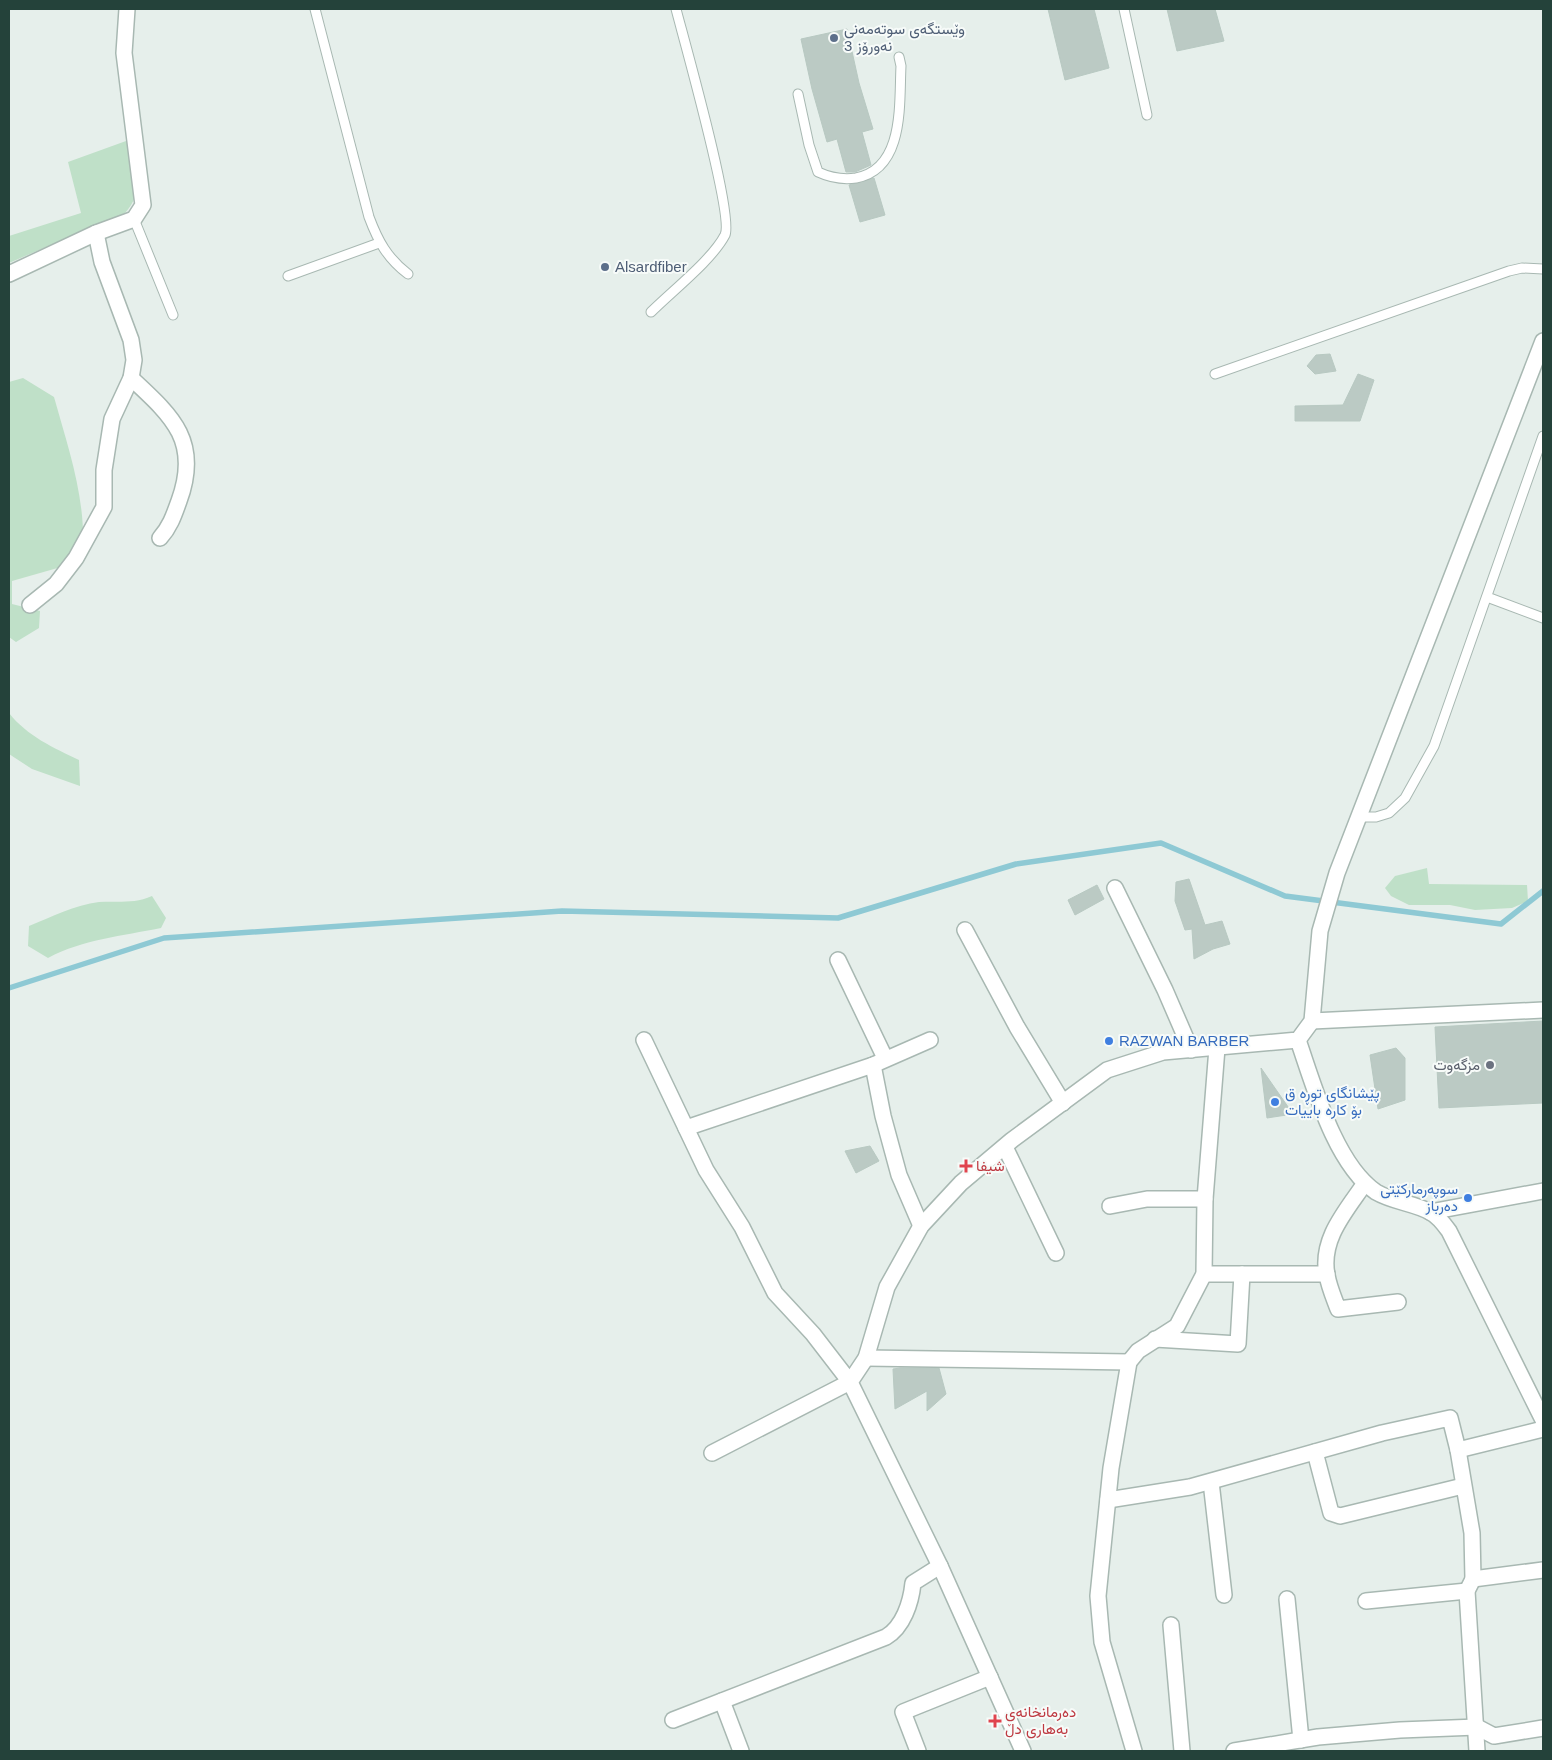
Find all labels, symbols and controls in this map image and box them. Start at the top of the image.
place label: وێستگەی سوتەمەنی نەورۆز 3 [844,20,965,55]
marker: وێستگەی سوتەمەنی نەورۆز 3 [828,32,840,44]
place label: Alsardfiber [615,258,687,275]
marker: Alsardfiber [599,261,611,273]
place label: RAZWAN BARBER [1119,1032,1249,1049]
marker: RAZWAN BARBER [1103,1035,1115,1047]
place label: مزگه‌وت [1433,1056,1480,1074]
marker: مزگه‌وت [1484,1059,1496,1071]
place label: پێشانگای توڕه ق بۆ کاره باییات [1285,1084,1380,1119]
marker: پێشانگای توڕه ق بۆ کاره باییات [1269,1096,1281,1108]
place label: شیفا [976,1157,1005,1175]
marker: شیفا [960,1160,972,1172]
place label: سوپەرمارکێتی دەرباز [1380,1180,1458,1215]
marker: سوپەرمارکێتی دەرباز [1462,1192,1474,1204]
place label: دەرمانخانەی بەهاری دڵ [1005,1703,1076,1739]
marker: دەرمانخانەی بەهاری دڵ [989,1715,1001,1727]

